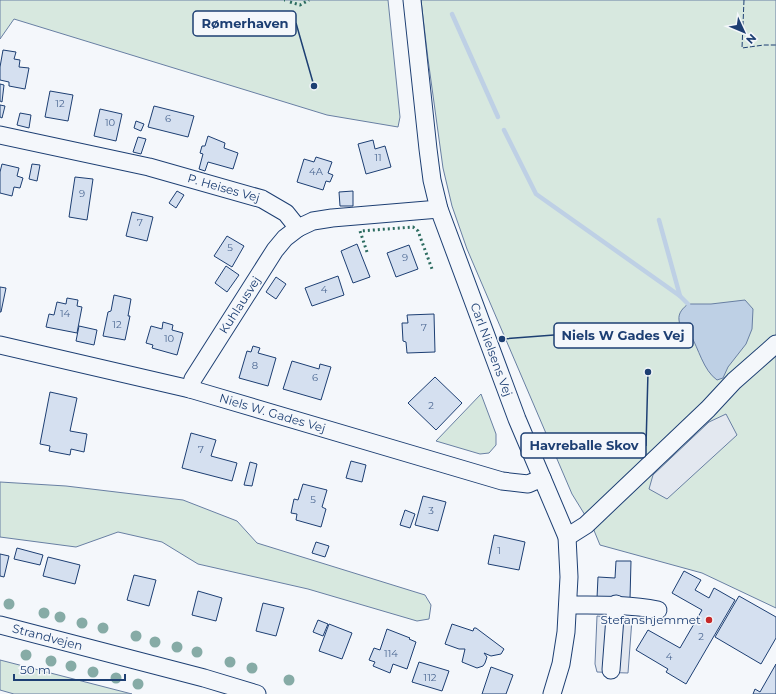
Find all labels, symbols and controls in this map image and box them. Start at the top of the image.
callout: Rømerhaven [193,11,296,36]
north arrow [724,12,764,52]
text: Rømerhaven [201,15,289,31]
text: N [743,31,759,47]
house number: 12 [55,97,65,110]
house number: 6 [165,112,171,125]
house number: 10 [105,116,115,129]
house number: 11 [374,151,382,164]
house number: 4A [309,165,324,178]
street label: P. Heises Vej [186,170,262,205]
house number: 9 [79,187,85,200]
house number: 7 [137,216,143,229]
house number: 5 [227,241,233,254]
house number: 9 [402,251,408,264]
street label: Kuhlausvej [216,273,263,336]
house number: 4 [321,283,328,296]
street label: Carl Nielsens Vej [468,301,516,398]
house number: 14 [60,307,70,320]
house number: 12 [112,318,122,331]
house number: 7 [421,321,427,334]
callout: Niels W Gades Vej [554,323,693,348]
text: Niels W Gades Vej [562,327,684,343]
house number: 10 [164,332,174,345]
house number: 8 [252,359,258,372]
house number: 6 [312,371,318,384]
street label: Niels W. Gades Vej [218,390,328,436]
house number: 2 [428,399,434,412]
callout: Havreballe Skov [521,433,646,458]
text: Havreballe Skov [529,437,639,453]
house number: 7 [198,443,204,456]
house number: 5 [310,493,316,506]
house number: 3 [428,504,434,517]
house number: 1 [497,544,501,557]
place label: Stefanshjemmet [600,612,701,627]
marker: Stefanshjemmet [704,615,714,625]
street label: Strandvejen [11,621,84,653]
house number: 2 [698,630,704,643]
house number: 114 [384,647,398,660]
house number: 4 [666,650,673,663]
scale bar [14,656,125,682]
text: 50 m [20,662,51,677]
house number: 112 [424,671,437,684]

